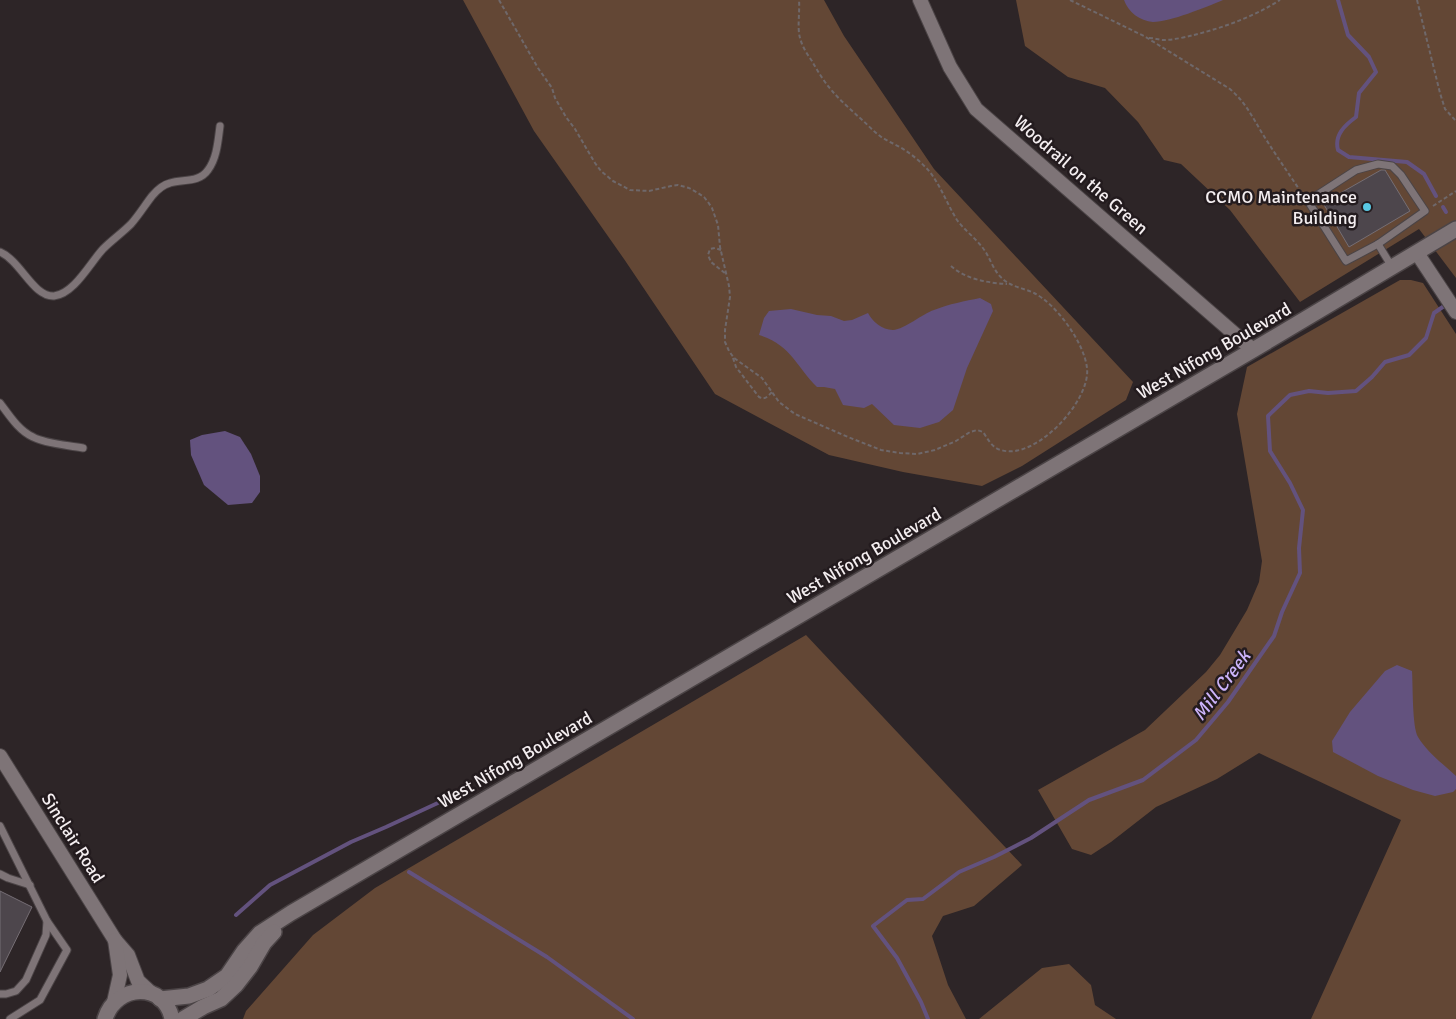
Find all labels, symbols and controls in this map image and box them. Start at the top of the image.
street label: Woodrail on the Green [1009,111,1153,239]
place label: CCMO Maintenance Building [1205,186,1357,229]
marker: CCMO Maintenance Building [1361,201,1373,213]
street label: West Nifong Boulevard [1133,298,1295,404]
street label: West Nifong Boulevard [783,503,945,609]
water label: Mill Creek [1187,644,1257,726]
street label: West Nifong Boulevard [434,707,596,813]
street label: Sinclair Road [37,789,109,887]

